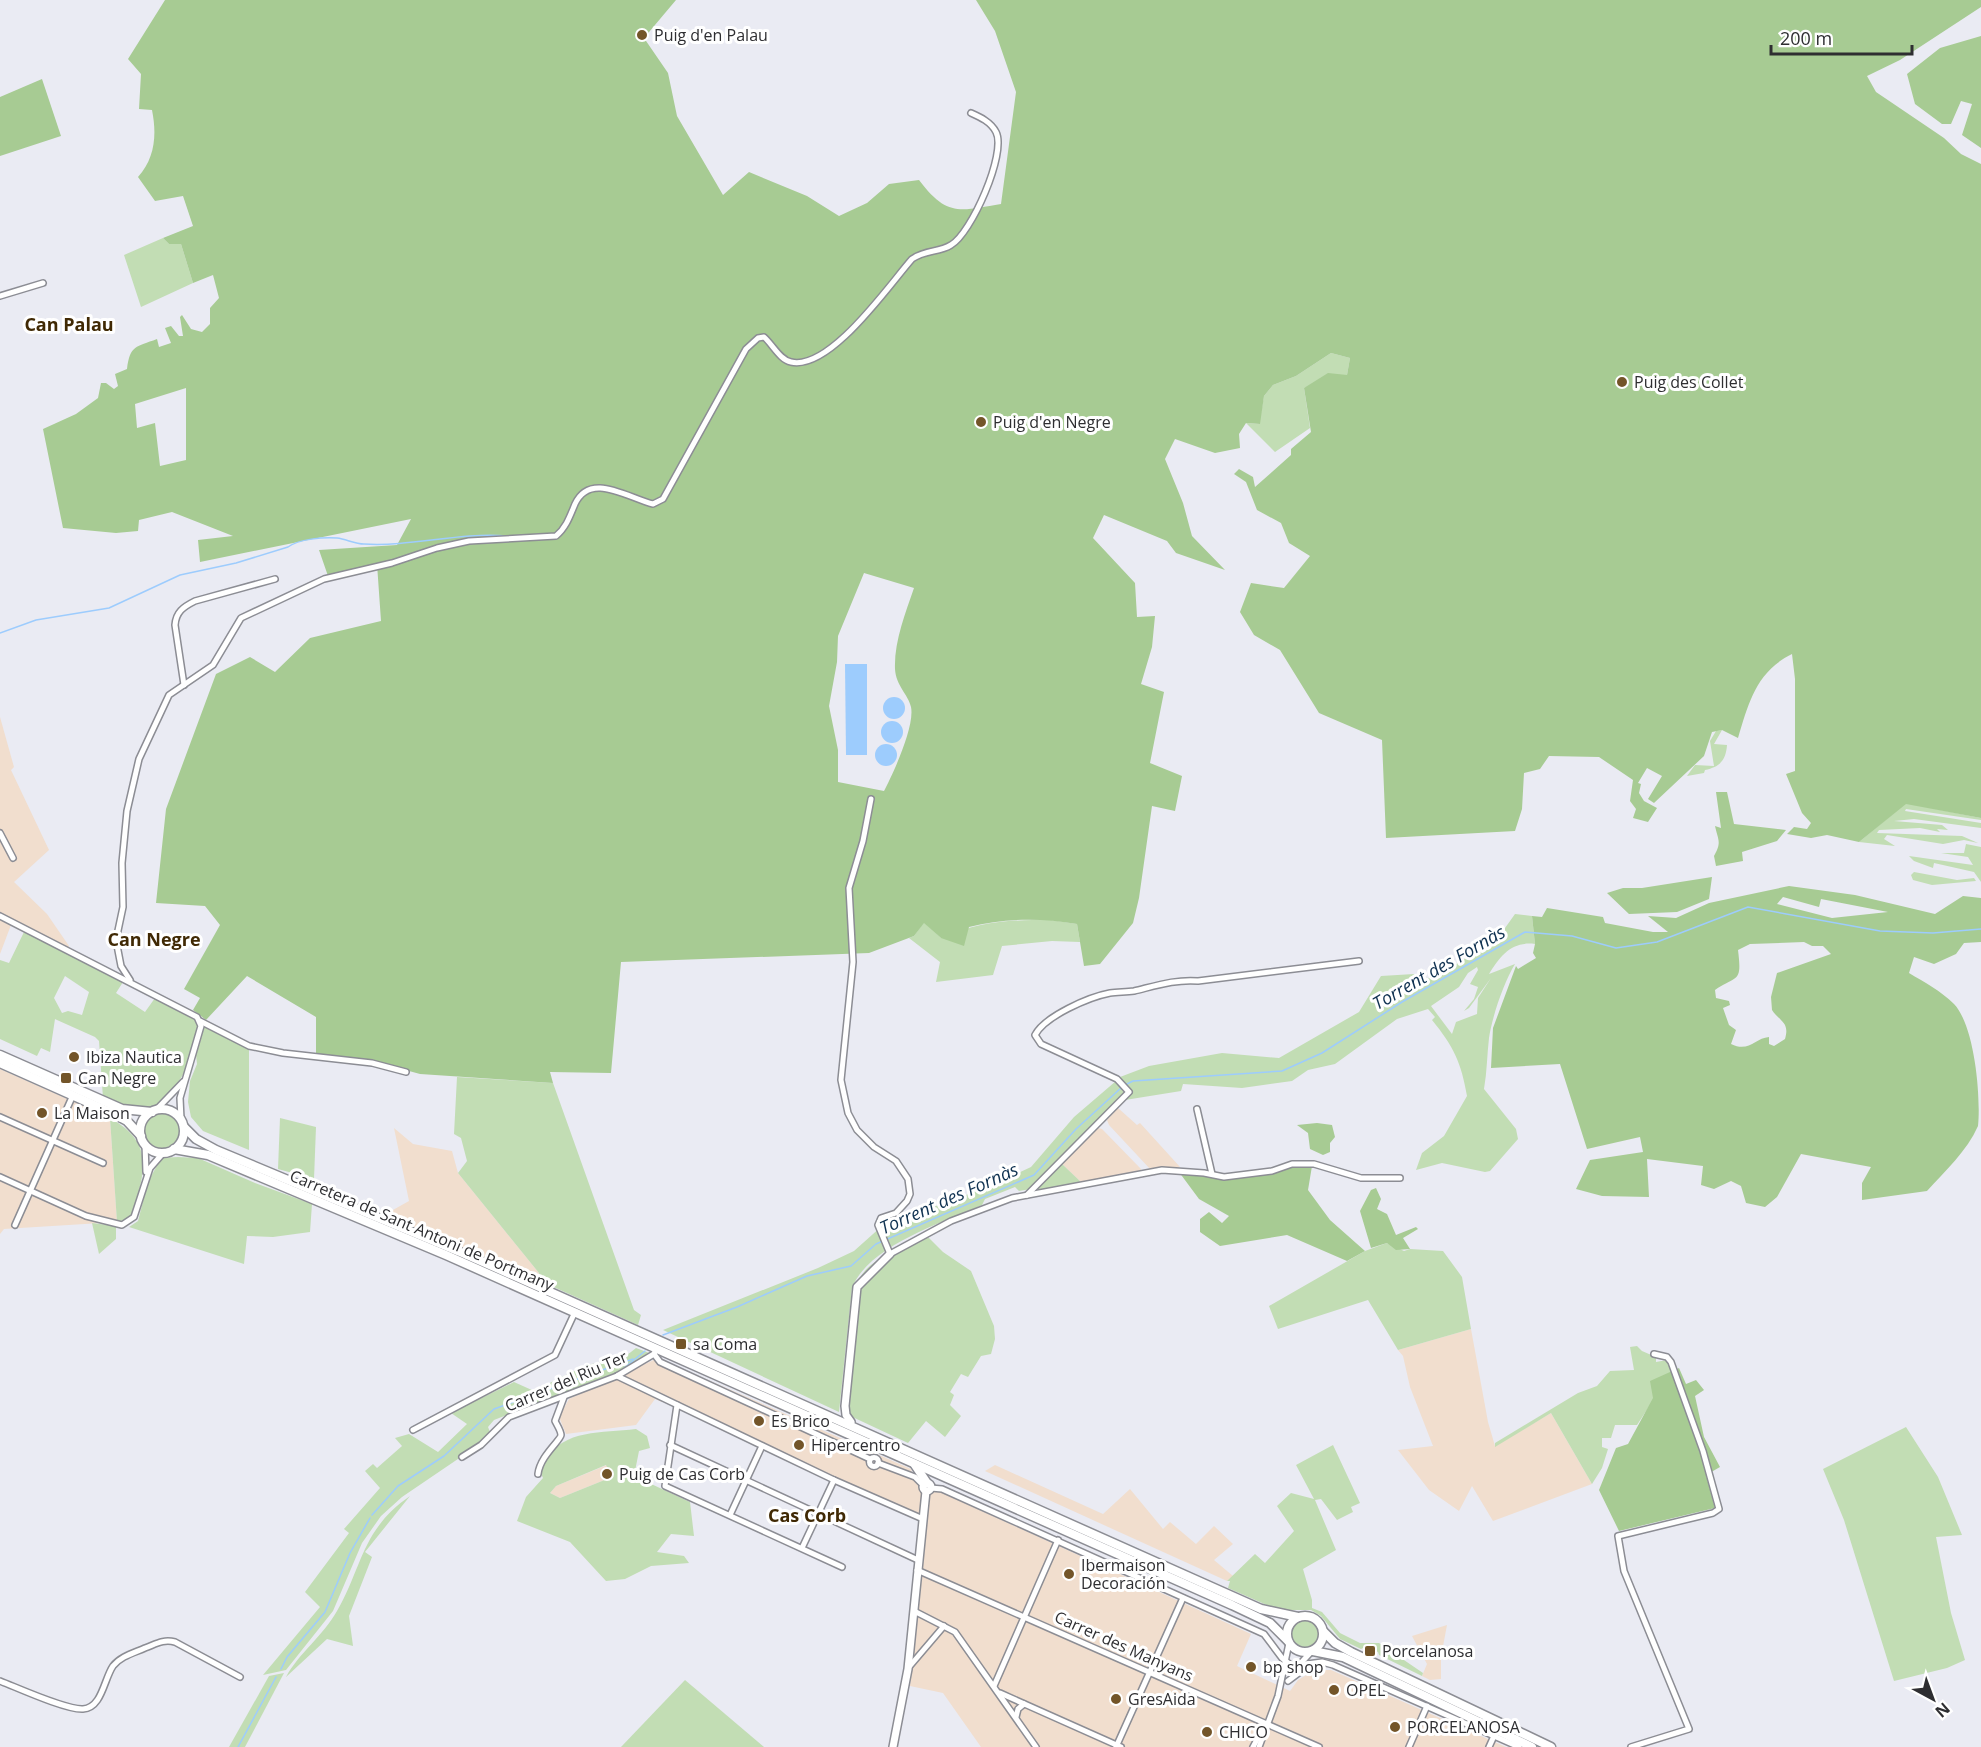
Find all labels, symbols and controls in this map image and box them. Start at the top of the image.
scale bar [1771,18,1912,56]
place label: Puig d'en Palau [654,24,768,46]
text: 200 m [1780,26,1832,50]
marker: Puig d'en Palau [635,28,649,42]
district label: Can Palau [24,312,114,336]
place label: Puig des Collet [1634,371,1744,393]
marker: Puig des Collet [1615,375,1629,389]
place label: Puig d'en Negre [993,411,1111,433]
marker: Puig d'en Negre [974,415,988,429]
water label: Torrent des Fornàs [1368,919,1509,1015]
district label: Can Negre [107,927,201,951]
place label: Ibiza Nautica [86,1046,182,1068]
marker: Ibiza Nautica [67,1050,81,1064]
place label: Can Negre [78,1067,156,1089]
marker: Can Negre [59,1071,73,1085]
place label: La Maison [54,1102,130,1124]
marker: La Maison [35,1106,49,1120]
water label: Torrent des Fornàs [876,1157,1022,1239]
street label: Carretera de Sant Antoni de Portmany [287,1164,558,1296]
place label: sa Coma [693,1333,757,1355]
marker: sa Coma [674,1337,688,1351]
street label: Carrer del Riu Ter [501,1345,631,1417]
place label: Es Brico [771,1410,830,1432]
marker: Es Brico [752,1414,766,1428]
place label: Hipercentro [811,1434,900,1456]
marker: Hipercentro [792,1438,806,1452]
place label: Puig de Cas Corb [619,1463,745,1485]
marker: Puig de Cas Corb [600,1467,614,1481]
district label: Cas Corb [768,1503,846,1527]
place label: Ibermaison Decoración [1081,1554,1166,1594]
marker: Ibermaison Decoración [1062,1567,1076,1581]
street label: Carrer des Manyans [1051,1606,1197,1686]
place label: Porcelanosa [1382,1640,1473,1662]
marker: Porcelanosa [1363,1644,1377,1658]
place label: bp shop [1263,1656,1324,1678]
marker: bp shop [1244,1660,1258,1674]
north arrow [1903,1669,1963,1729]
place label: OPEL [1346,1679,1385,1701]
marker: OPEL [1327,1683,1341,1697]
place label: GresAida [1128,1688,1196,1710]
marker: GresAida [1109,1692,1123,1706]
text: N [1931,1698,1955,1723]
place label: PORCELANOSA [1407,1716,1521,1738]
marker: PORCELANOSA [1388,1720,1402,1734]
place label: CHICO [1219,1721,1268,1743]
marker: CHICO [1200,1725,1214,1739]

